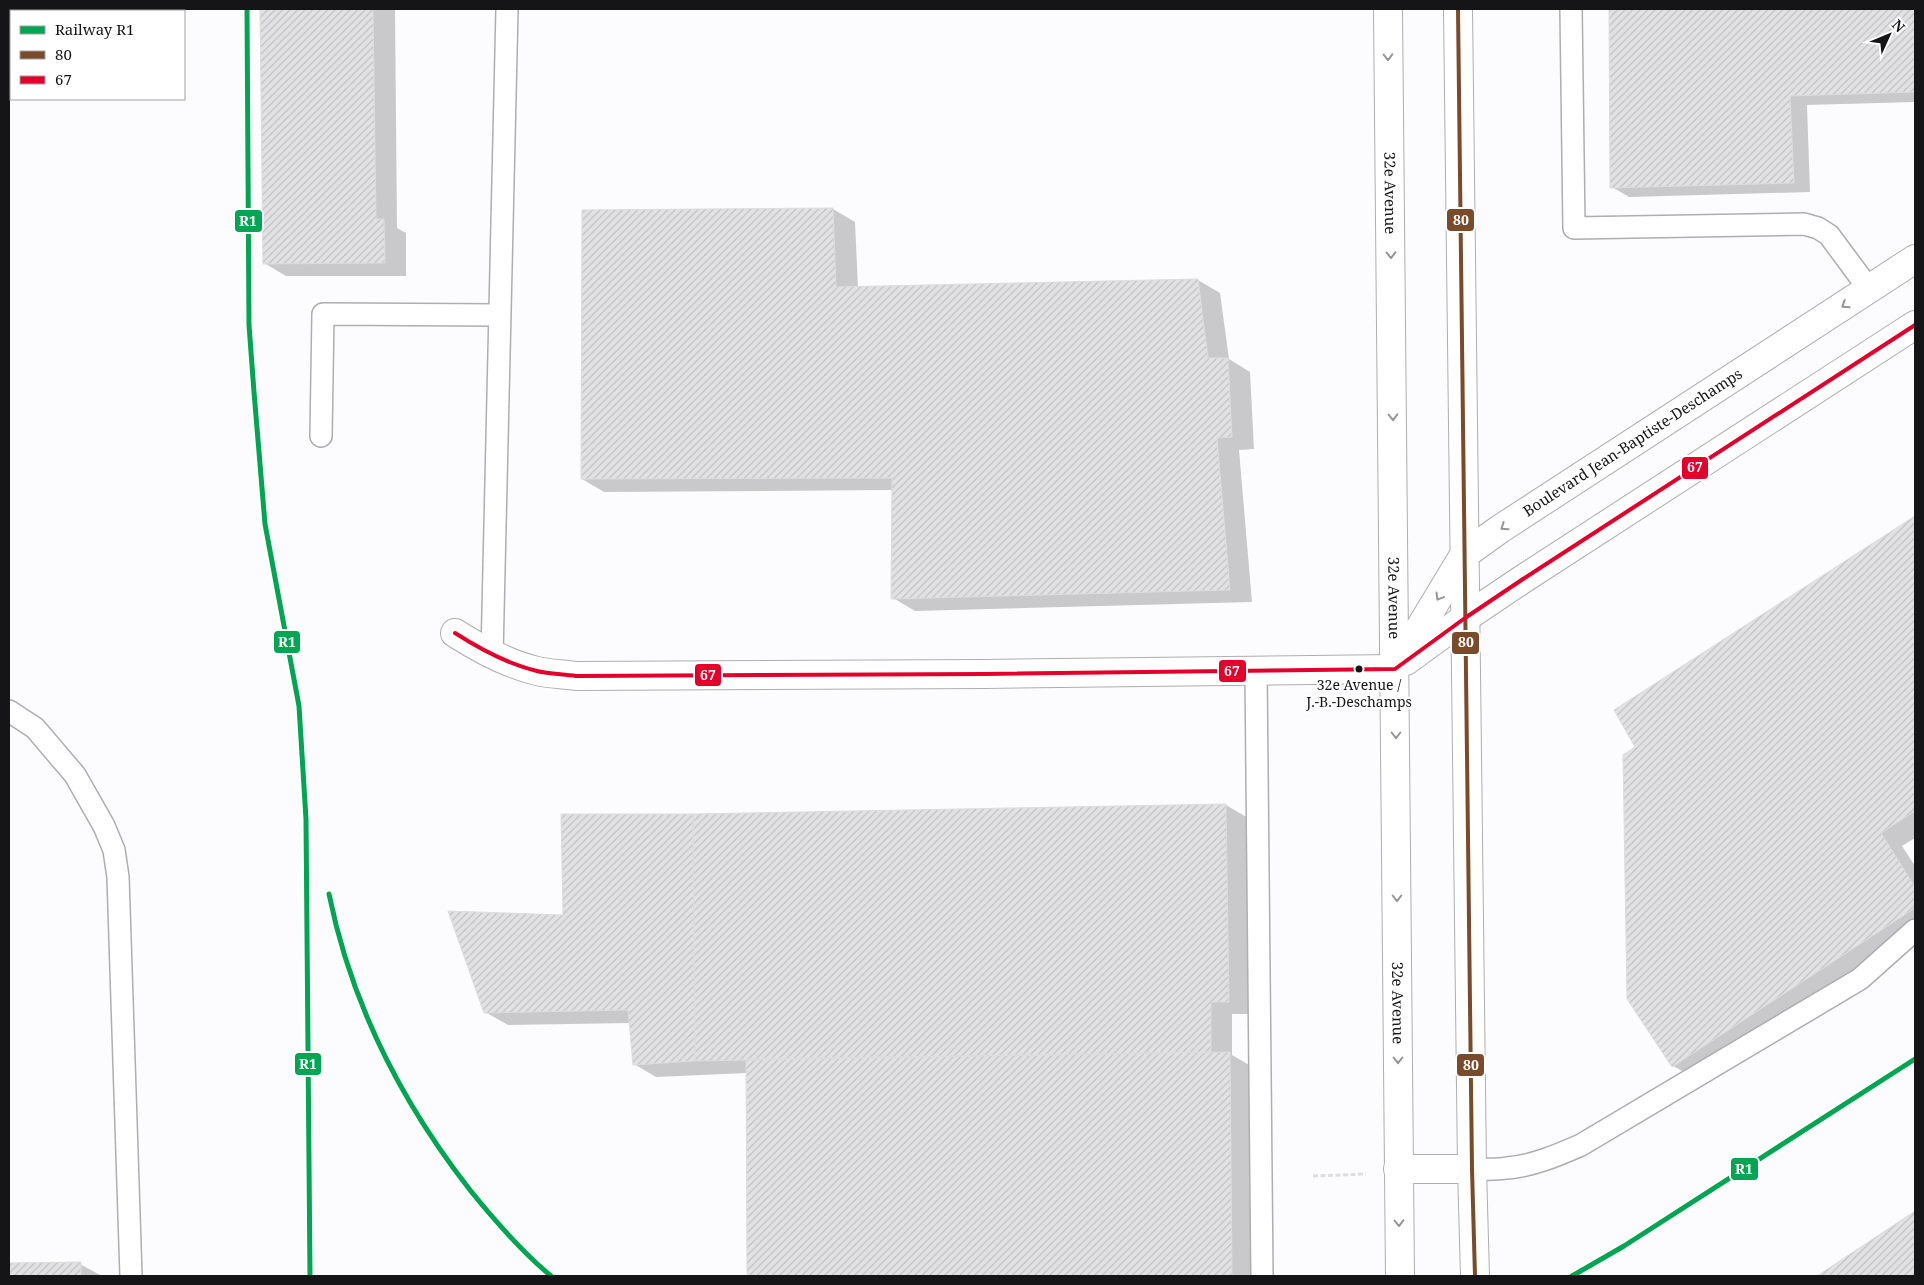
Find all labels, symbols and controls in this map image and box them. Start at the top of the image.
legend [10,10,185,100]
north arrow [1864,10,1914,60]
text: N [1888,15,1909,36]
text: Railway R1 [55,19,134,39]
text: 80 [55,44,72,64]
one-way arrow [1383,54,1393,62]
text: 67 [55,69,72,89]
street label: 32e Avenue [1380,152,1401,234]
line badge: 80 [1446,208,1475,232]
line badge: R1 [234,209,263,233]
text: 80 [1453,210,1469,229]
text: R1 [239,211,257,230]
one-way arrow [1386,252,1396,259]
one-way arrow [1841,298,1850,308]
street label: Boulevard Jean-Baptiste-Deschamps [1519,363,1746,520]
one-way arrow [1387,414,1398,422]
line badge: 67 [1681,456,1709,480]
text: 67 [1687,457,1703,476]
one-way arrow [1500,521,1509,530]
street label: 32e Avenue [1384,557,1405,639]
one-way arrow [1436,591,1445,600]
line badge: R1 [273,630,301,654]
line badge: 80 [1451,631,1480,655]
text: R1 [278,632,296,651]
text: 80 [1458,632,1474,651]
line badge: 67 [1218,659,1247,683]
text: 67 [1224,661,1240,680]
line badge: 67 [694,663,722,687]
marker: 32e Avenue / J.-B.-Deschamps [1354,664,1364,674]
text: 67 [700,665,716,684]
place label: 32e Avenue / J.-B.-Deschamps [1305,675,1412,711]
one-way arrow [1391,732,1401,740]
one-way arrow [1392,894,1402,902]
street label: 32e Avenue [1388,962,1409,1044]
line badge: R1 [294,1052,322,1076]
line badge: 80 [1456,1053,1485,1077]
text: R1 [299,1054,317,1073]
text: 80 [1463,1055,1479,1074]
one-way arrow [1393,1057,1403,1065]
line badge: R1 [1730,1157,1759,1181]
text: R1 [1735,1159,1753,1178]
one-way arrow [1394,1220,1404,1227]

